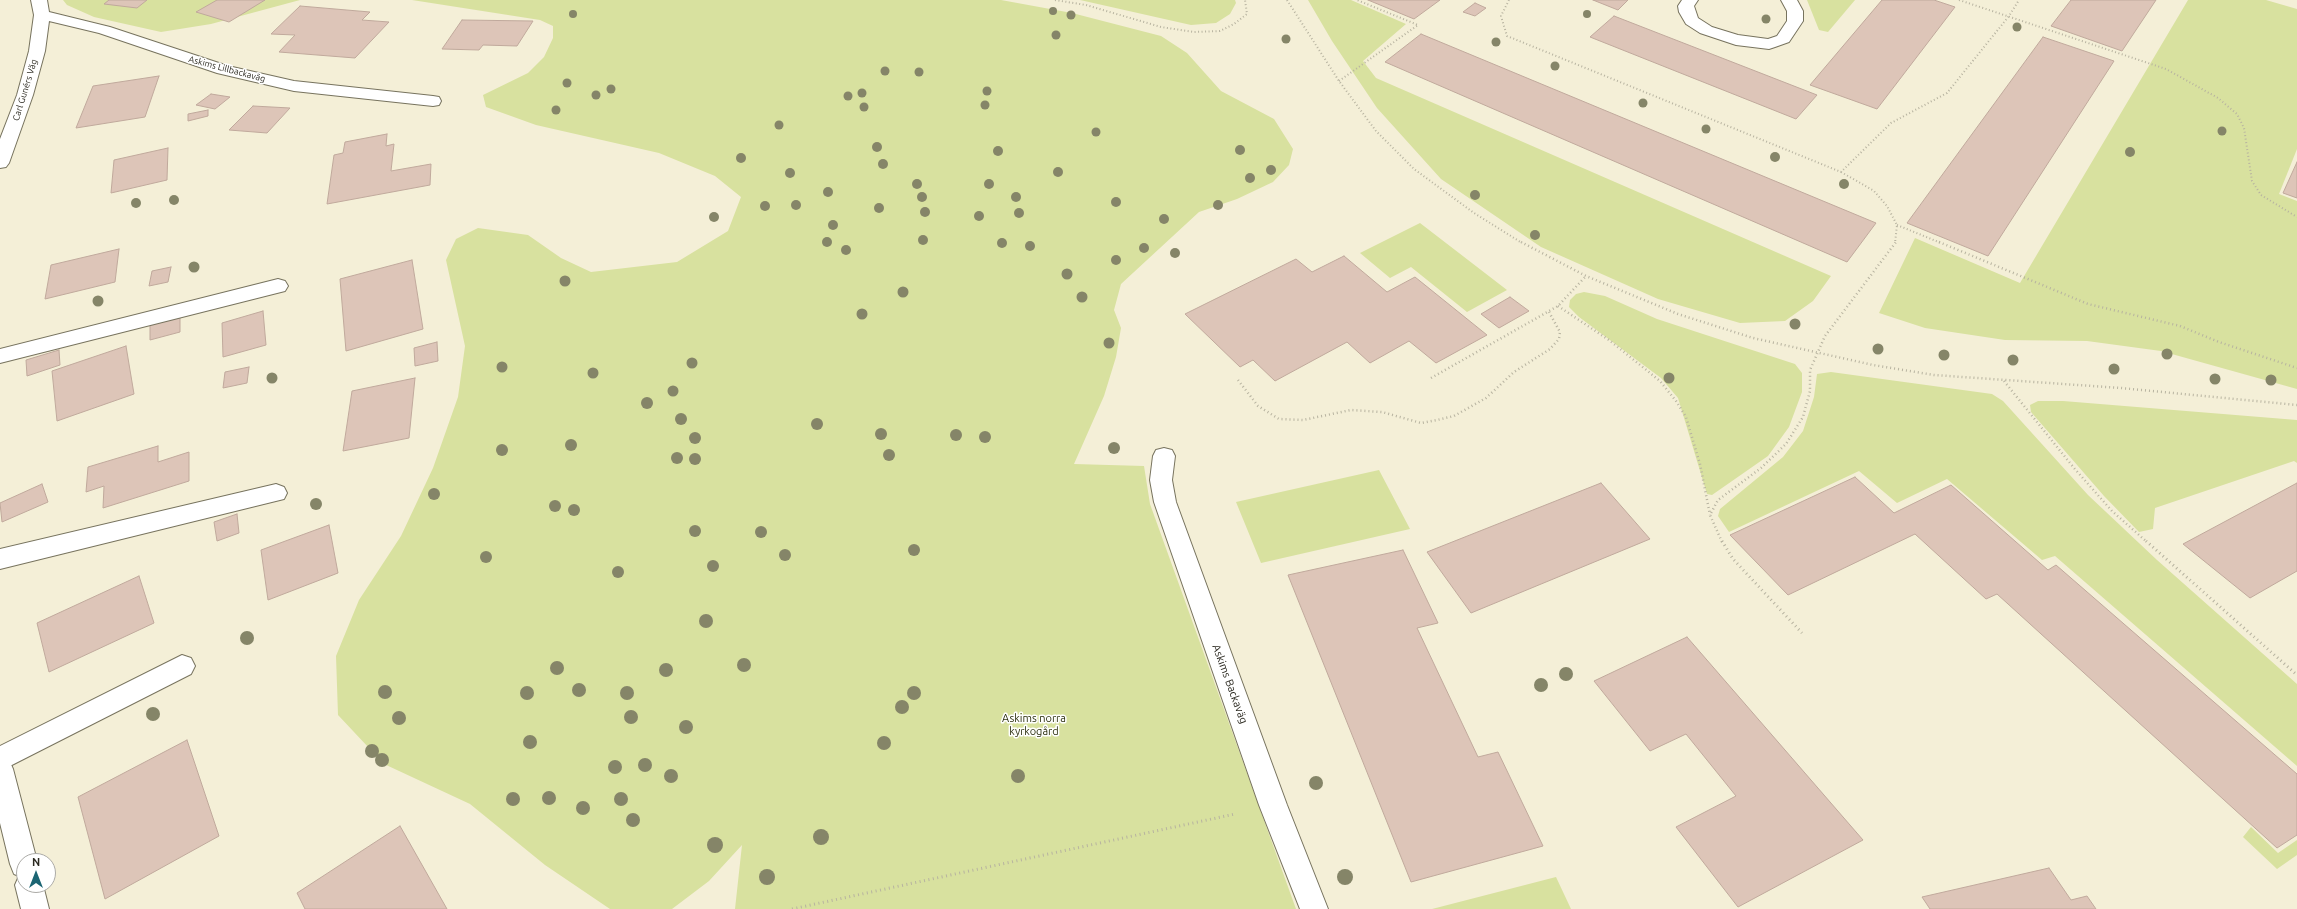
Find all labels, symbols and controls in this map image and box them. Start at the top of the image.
street label: Askims Lillbackaväg [187,54,267,84]
street label: Carl Gunérs Väg [10,58,40,122]
street label: Askims Backaväg [1210,643,1250,725]
park label: Askims norra kyrkogård [1002,711,1066,737]
north arrow [16,853,56,893]
text: N [32,856,40,868]

